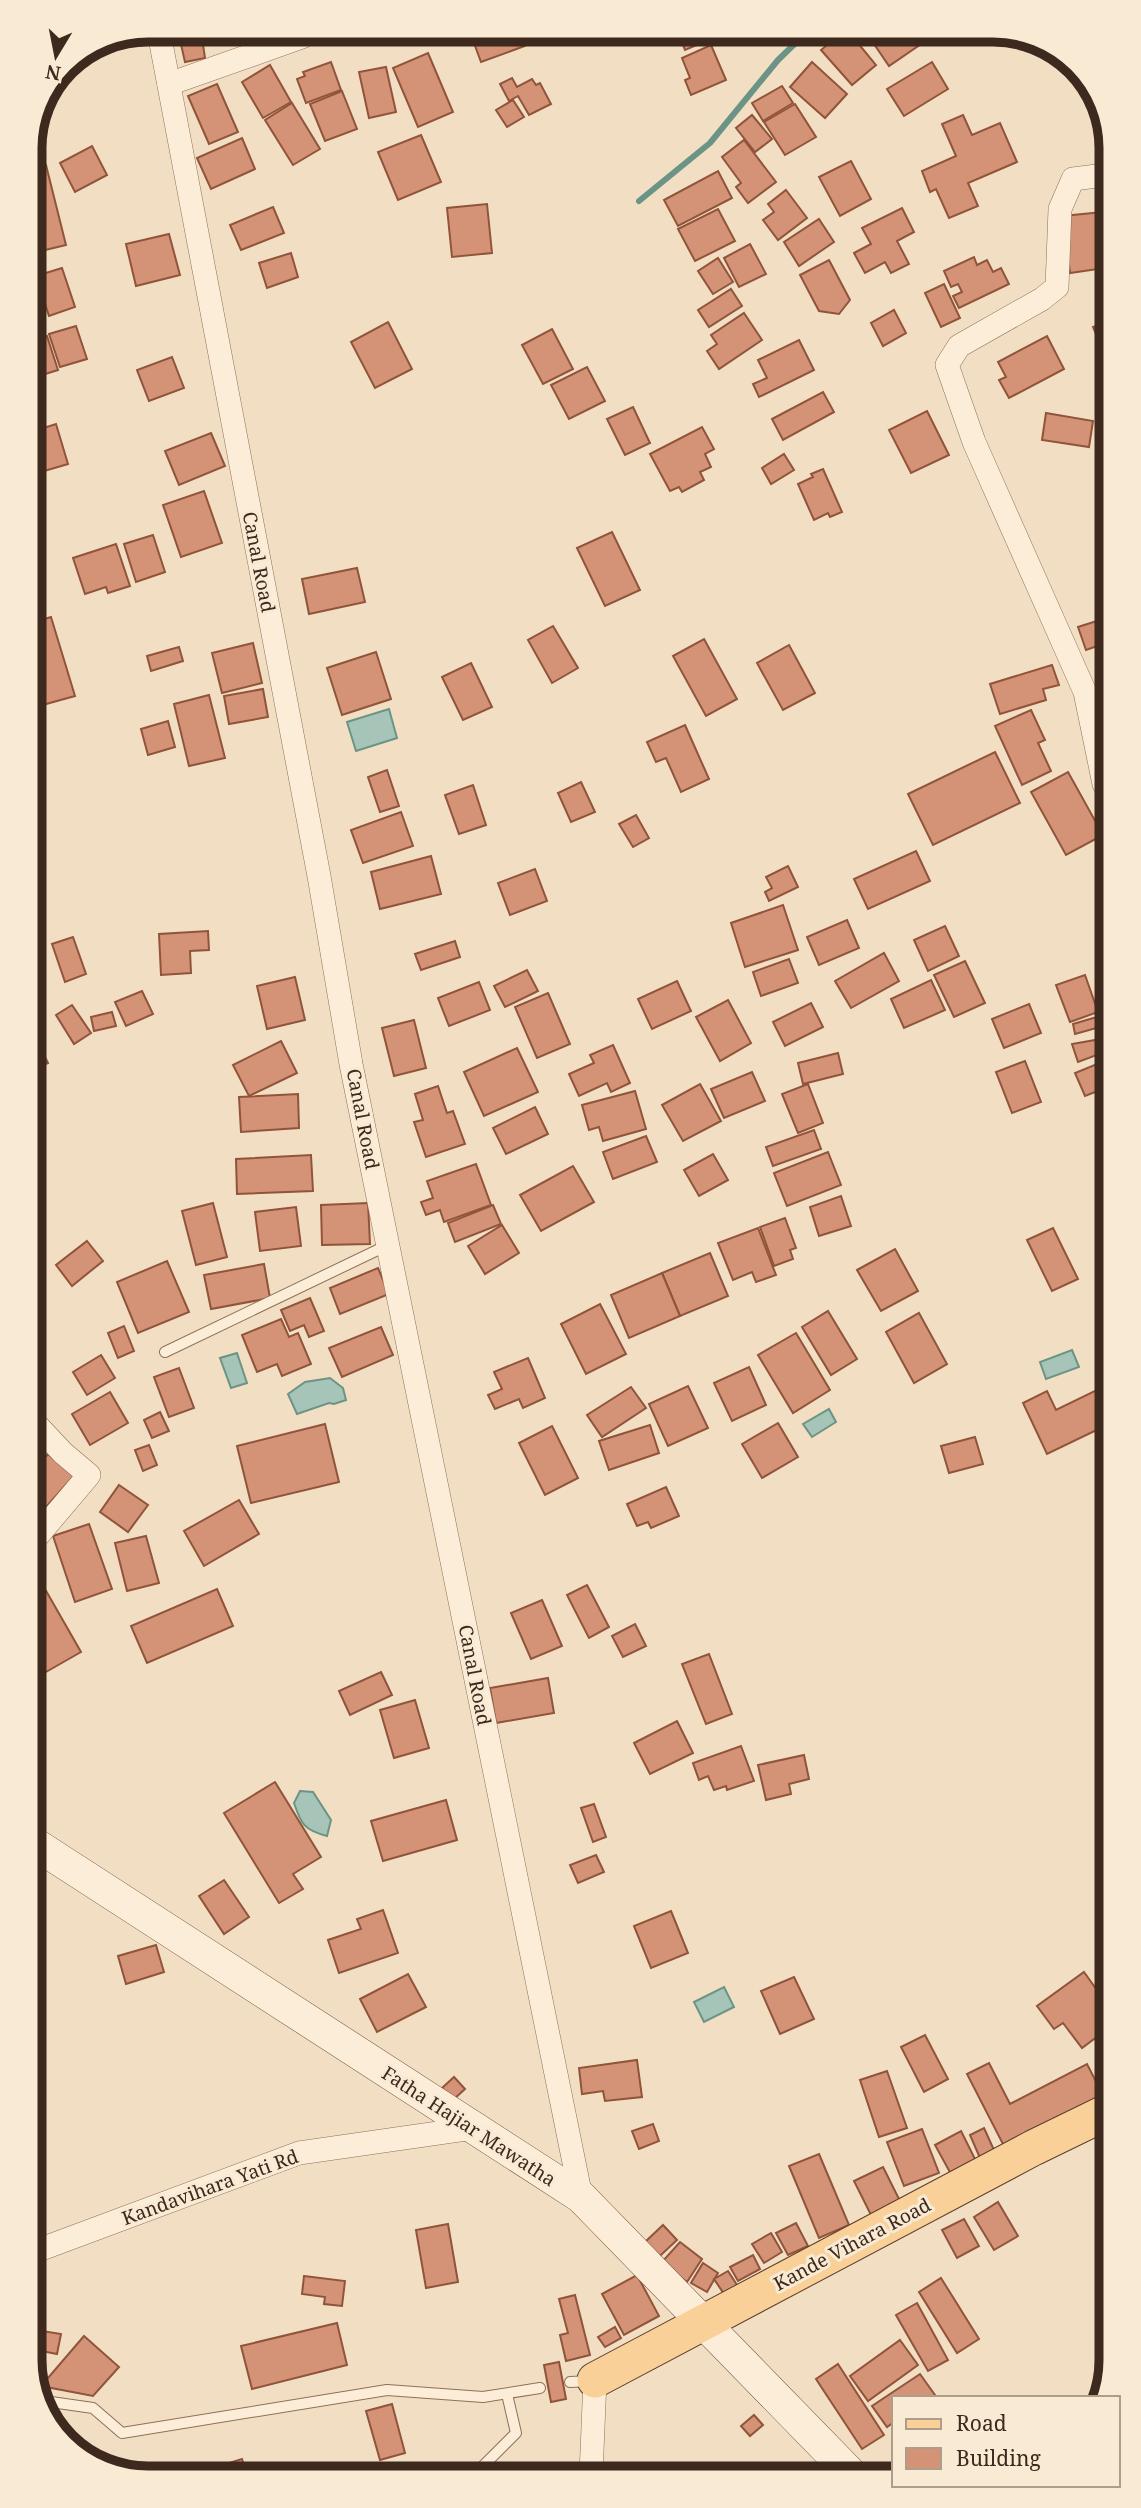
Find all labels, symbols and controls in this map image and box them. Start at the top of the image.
north arrow [21,21,91,91]
text: N [43,59,63,87]
street label: Canal Road [237,509,282,615]
street label: Canal Road [341,1066,386,1172]
street label: Canal Road [453,1622,498,1728]
street label: Fatha Hajiar Mawatha [377,2060,561,2192]
street label: Kandavihara Yati Rd [118,2143,302,2231]
street label: Kande Vihara Road [769,2191,936,2296]
legend [892,2396,1120,2487]
text: Road [956,2409,1007,2437]
text: Building [956,2444,1041,2472]

